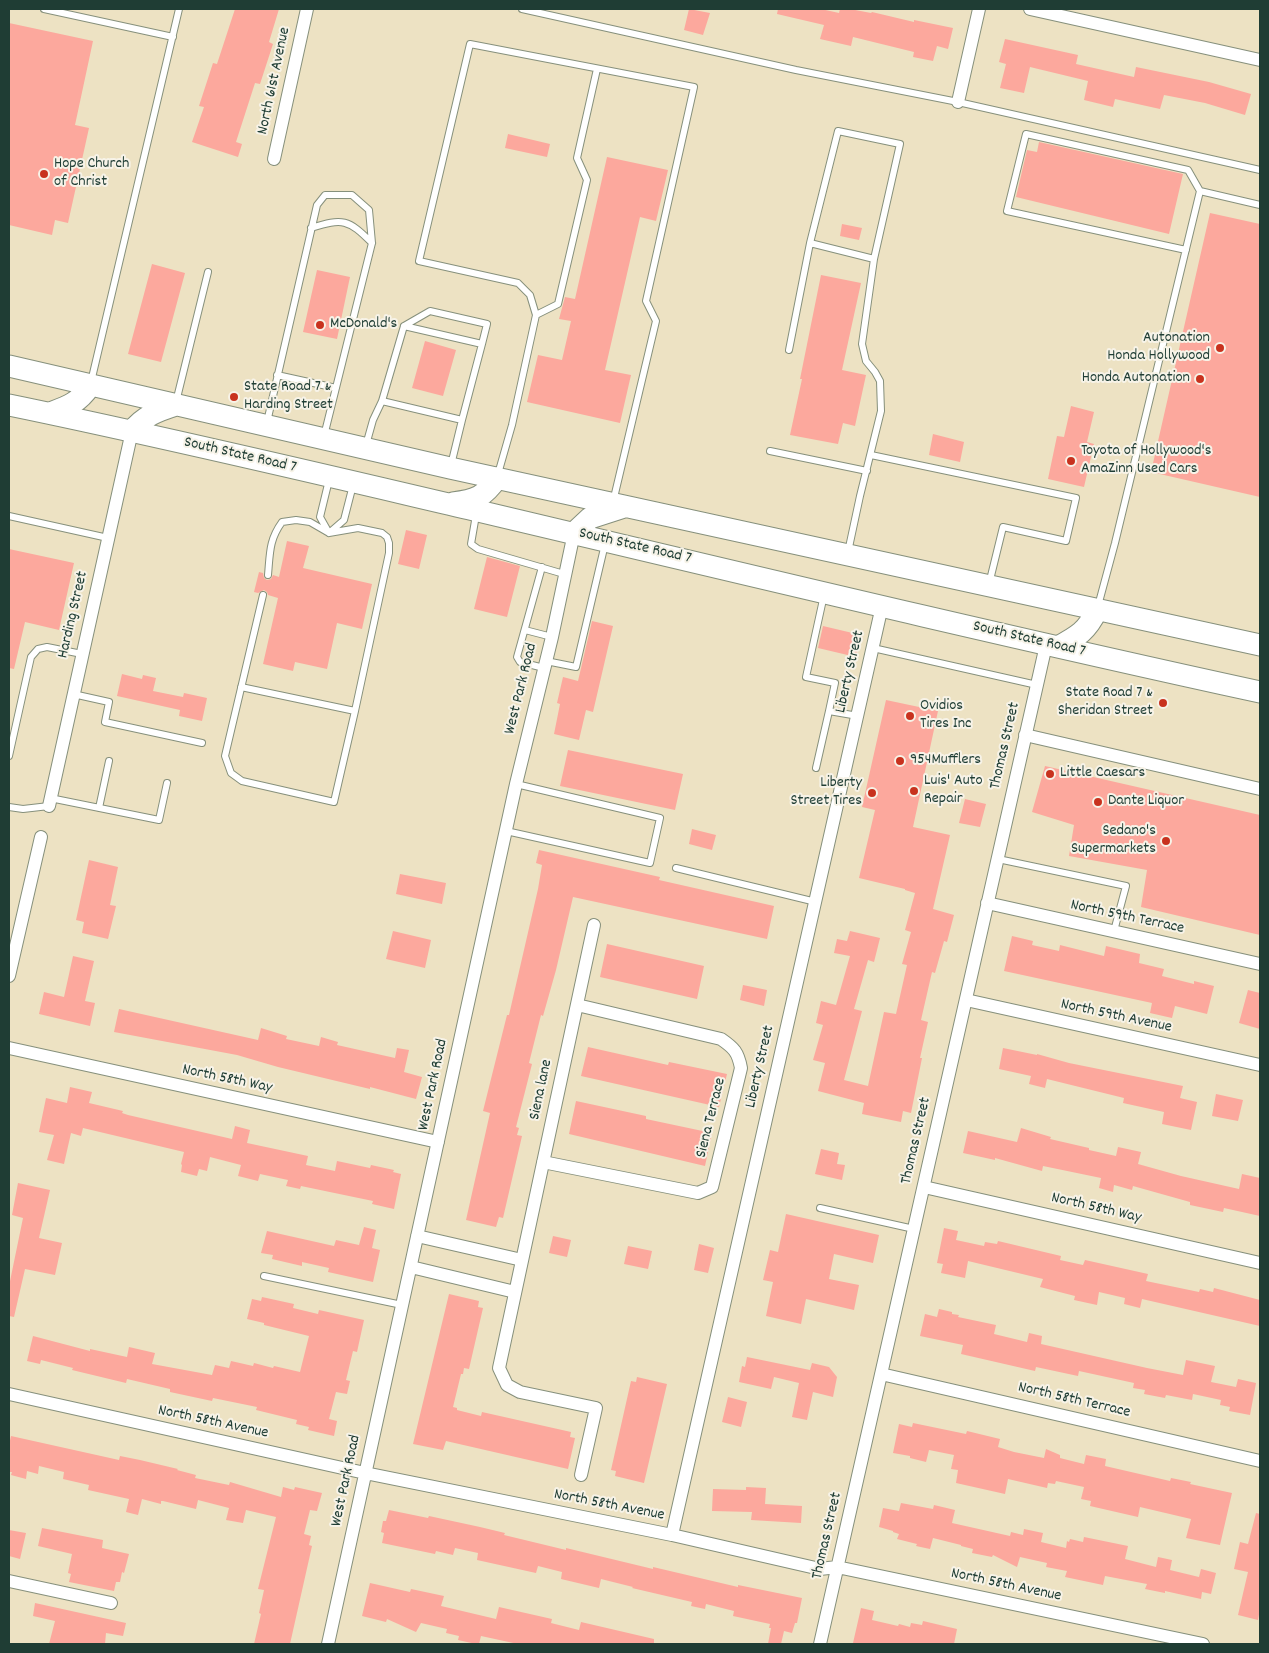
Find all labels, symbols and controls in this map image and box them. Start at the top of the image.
street label: North 61st Avenue [254,26,296,136]
place label: Hope Church of Christ [54,155,129,193]
marker: Hope Church of Christ [38,168,50,180]
place label: McDonald's [330,315,397,335]
marker: McDonald's [314,319,326,331]
place label: Autonation Honda Hollywood [1107,329,1210,367]
marker: Autonation Honda Hollywood [1214,342,1226,354]
place label: Honda Autonation [1082,369,1190,389]
marker: Honda Autonation [1194,373,1206,385]
place label: State Road 7 & Harding Street [244,378,333,416]
marker: State Road 7 & Harding Street [228,391,240,403]
street label: South State Road 7 [182,434,298,478]
place label: Toyota of Hollywood's AmaZinn Used Cars [1081,442,1212,480]
marker: Toyota of Hollywood's AmaZinn Used Cars [1065,455,1077,467]
street label: South State Road 7 [577,525,693,569]
street label: Harding Street [55,569,93,661]
street label: South State Road 7 [971,618,1087,662]
street label: Liberty Street [832,629,870,715]
street label: West Park Road [501,641,543,737]
place label: State Road 7 & Sheridan Street [1058,684,1153,722]
place label: Ovidios Tires Inc [920,697,971,735]
marker: State Road 7 & Sheridan Street [1157,697,1169,709]
street label: Thomas Street [987,701,1025,791]
marker: Ovidios Tires Inc [904,710,916,722]
place label: 954Mufflers [910,751,981,771]
marker: 954Mufflers [894,755,906,767]
place label: Little Caesars [1060,764,1145,784]
marker: Little Caesars [1044,768,1056,780]
place label: Luis' Auto Repair [924,772,983,810]
place label: Liberty Street Tires [790,774,862,812]
marker: Luis' Auto Repair [908,785,920,797]
marker: Liberty Street Tires [866,787,878,799]
place label: Dante Liquor [1108,792,1184,812]
marker: Dante Liquor [1092,796,1104,808]
place label: Sedano's Supermarkets [1071,822,1156,860]
marker: Sedano's Supermarkets [1160,835,1172,847]
street label: North 59th Terrace [1068,897,1186,939]
street label: North 59th Avenue [1059,996,1173,1038]
street label: Liberty Street [742,1024,780,1110]
street label: West Park Road [415,1037,453,1133]
street label: Siena lane [526,1058,558,1122]
street label: North 58th Way [180,1061,274,1099]
street label: Siena Terrace [693,1076,731,1160]
street label: Thomas Street [898,1096,936,1186]
street label: North 58th Way [1049,1189,1143,1229]
street label: North 58th Terrace [1016,1379,1132,1423]
street label: North 58th Avenue [156,1402,270,1444]
street label: West Park Road [328,1433,366,1529]
street label: North 58th Avenue [552,1486,666,1526]
street label: Thomas Street [809,1491,847,1581]
street label: North 58th Avenue [949,1565,1063,1607]

